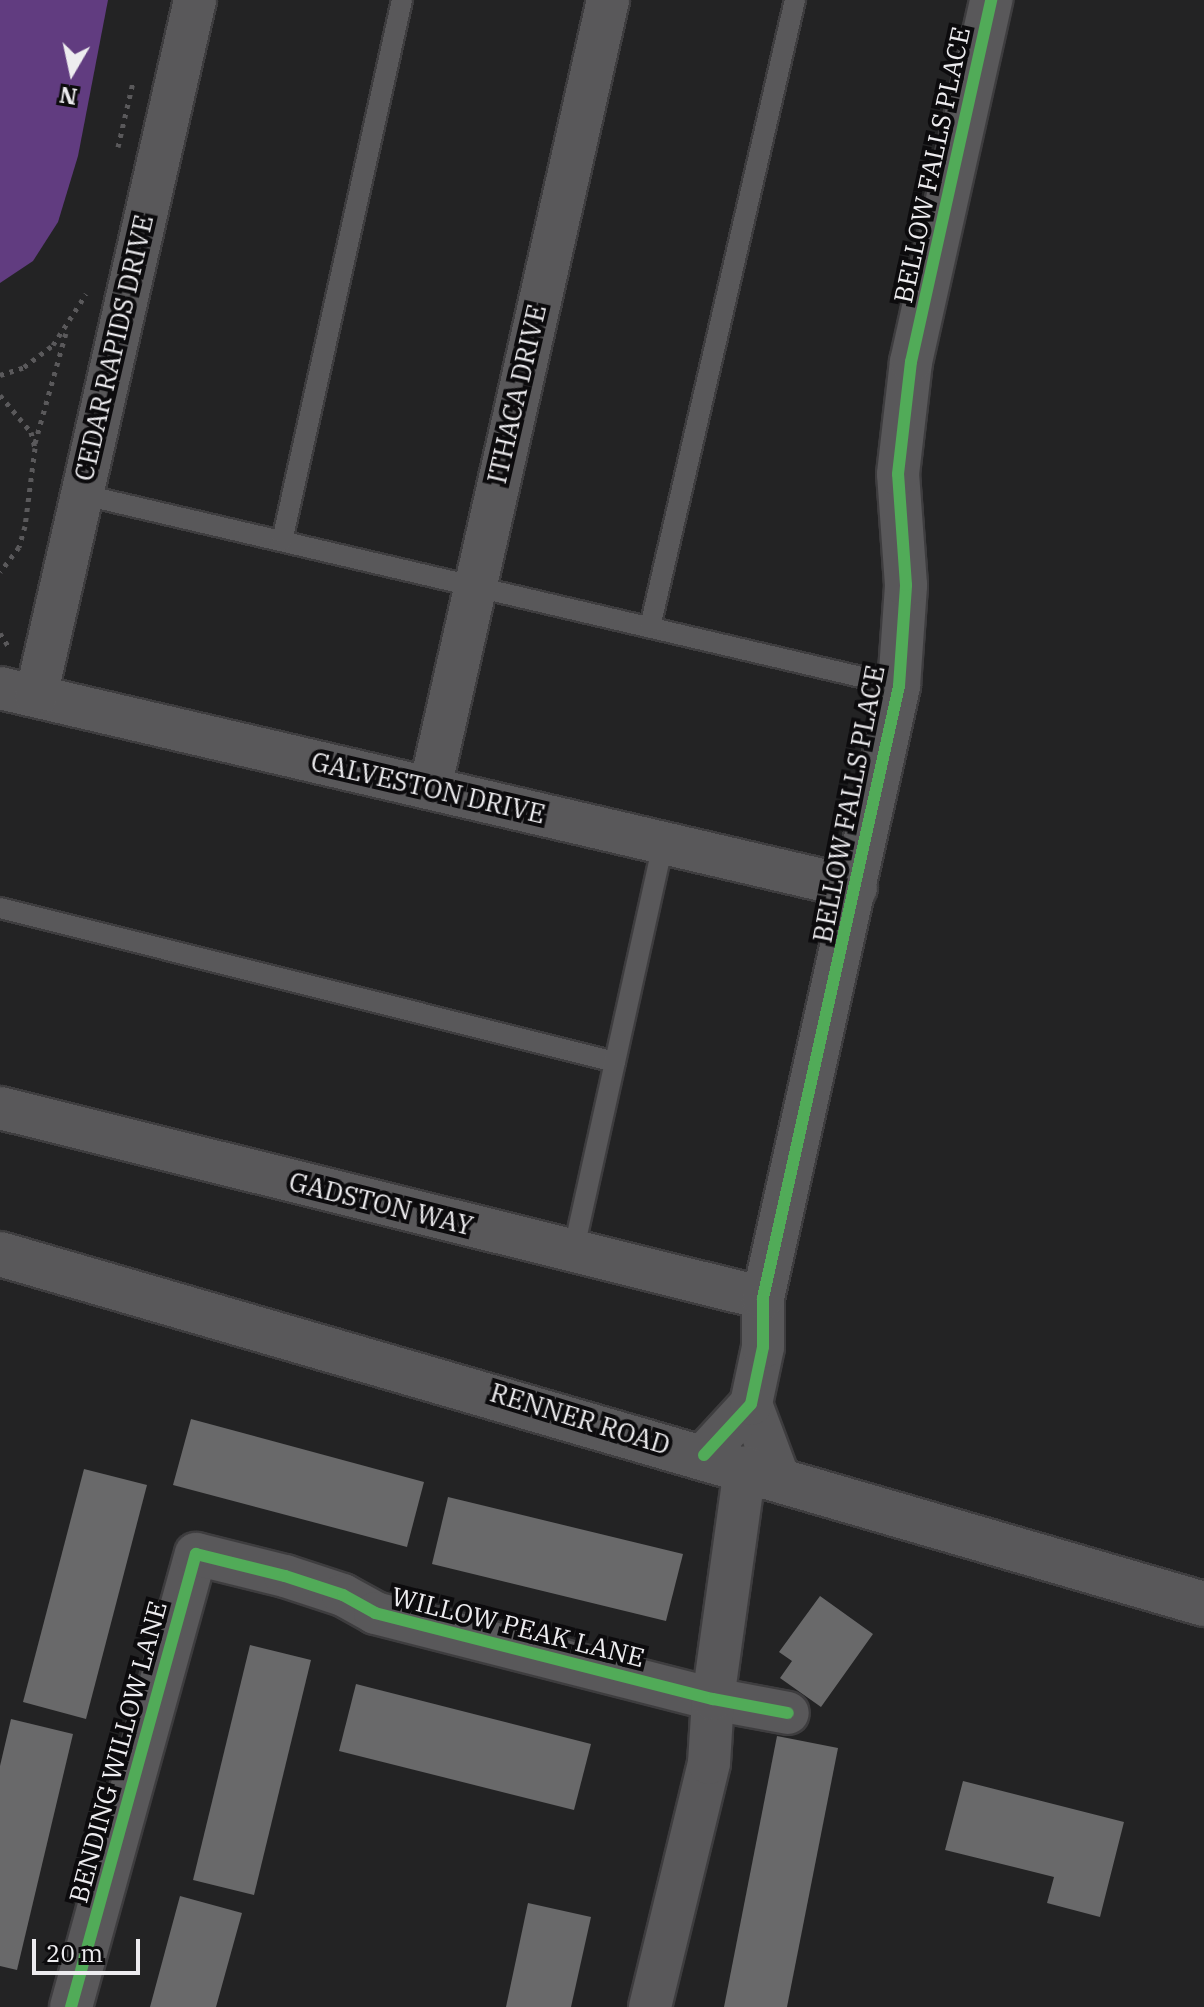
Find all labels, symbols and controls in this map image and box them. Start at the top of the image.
street label: BELLOW FALLS PLACE [887,24,977,306]
north arrow [32,32,112,112]
text: N [57,81,79,112]
street label: CEDAR RAPIDS DRIVE [68,212,160,484]
street label: ITHACA DRIVE [481,301,553,487]
street label: BELLOW FALLS PLACE [807,663,891,945]
street label: GALVESTON DRIVE [308,746,548,830]
street label: GADSTON WAY [286,1166,476,1242]
street label: RENNER ROAD [486,1377,674,1461]
street label: WILLOW PEAK LANE [388,1580,648,1674]
street label: BENDING WILLOW LANE [63,1598,173,1906]
scale bar [36,1923,144,1973]
text: 20 m [46,1937,103,1969]

